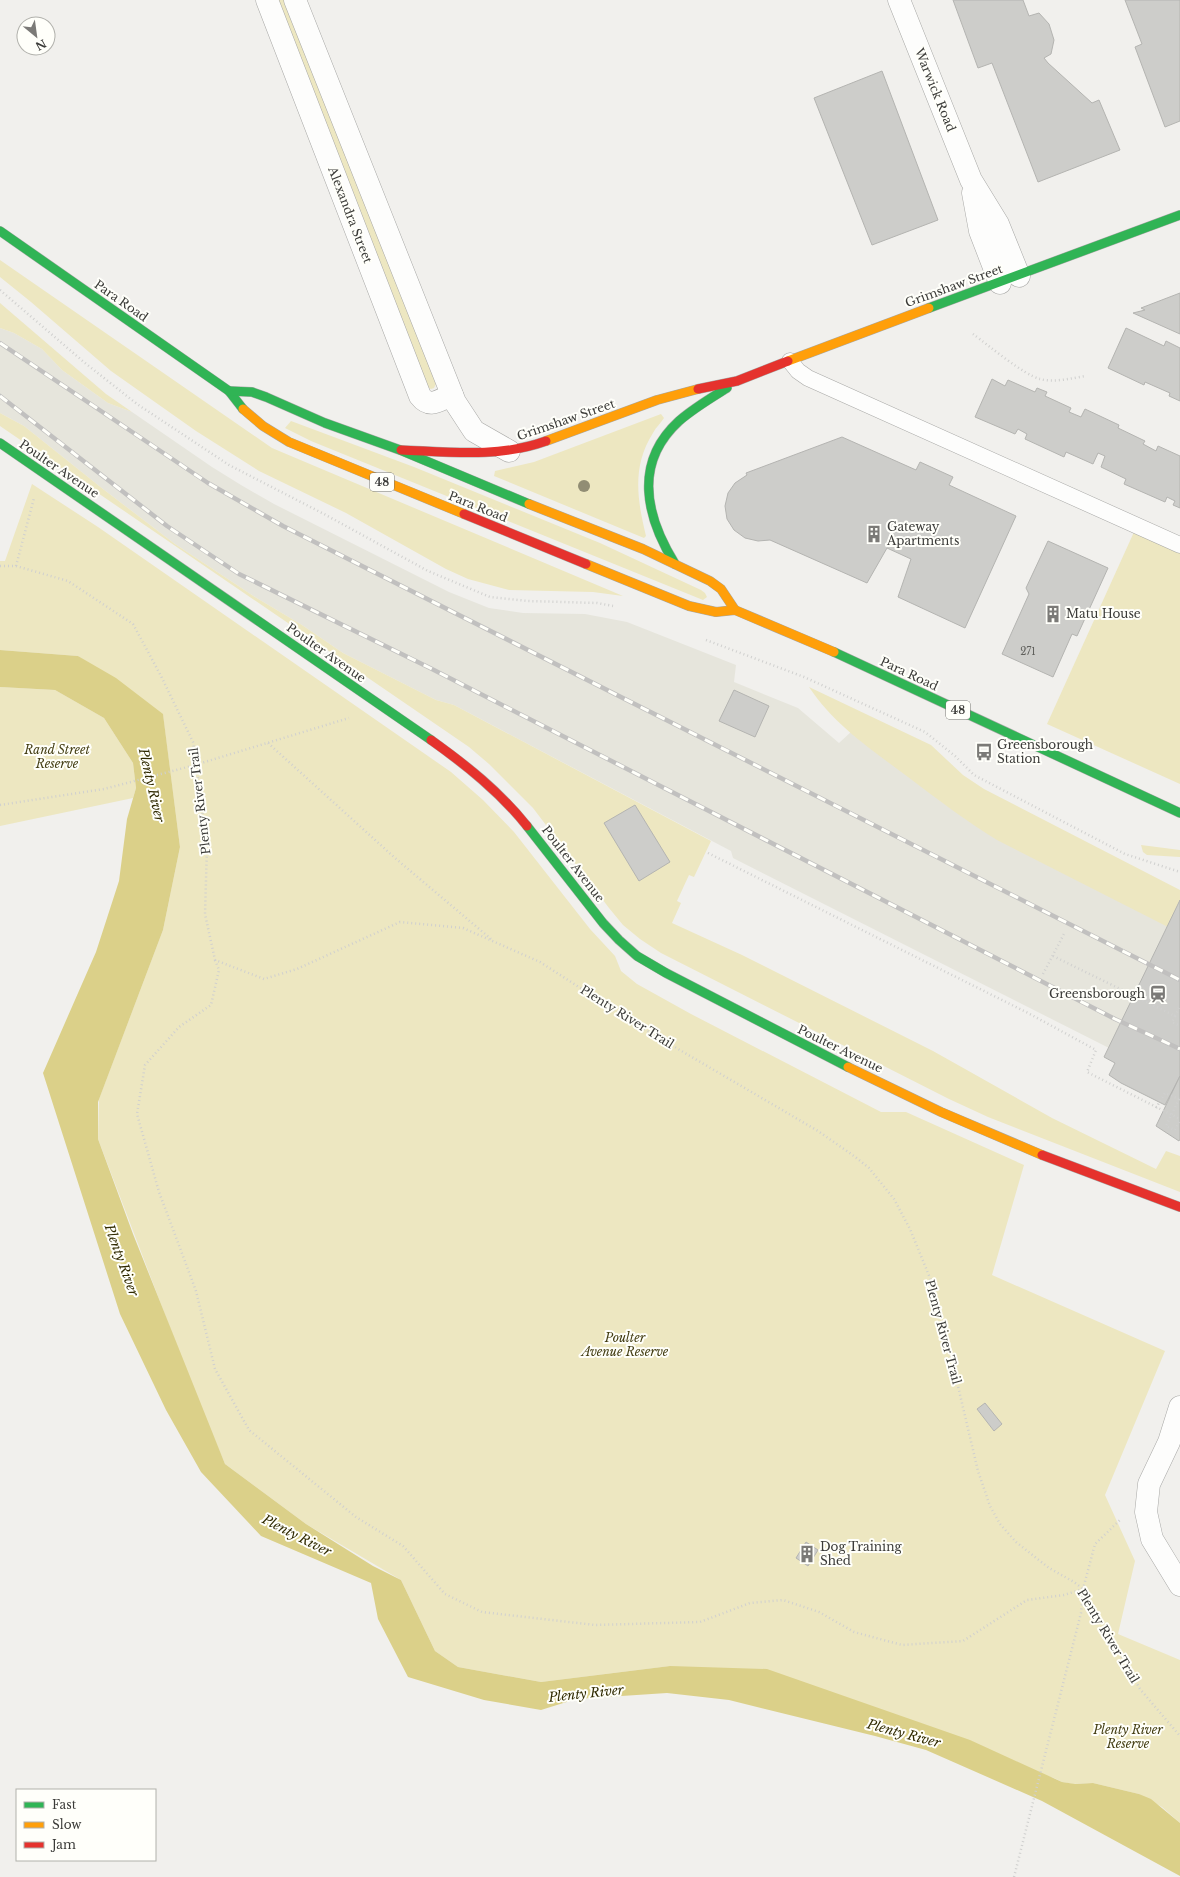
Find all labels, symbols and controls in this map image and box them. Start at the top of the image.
north arrow [16,16,56,56]
text: N [32,36,49,54]
street label: Warwick Road [912,45,959,134]
street label: Alexandra Street [325,164,376,266]
street label: Grimshaw Street [903,261,1005,310]
street label: Para Road [91,277,151,325]
street label: Grimshaw Street [515,396,617,443]
street label: Poulter Avenue [16,436,102,501]
road number: 48 [370,473,394,491]
street label: Para Road [446,488,510,525]
place label: Gateway Apartments [886,519,959,548]
building icon: Gateway Apartments [864,524,884,544]
building icon: Matu House [1043,604,1063,624]
place label: Matu House [1066,606,1141,621]
street label: Poulter Avenue [284,620,369,686]
house number: 271 [1020,645,1036,658]
street label: Para Road [878,654,941,694]
road number: 48 [946,701,970,719]
place label: Greensborough Station [997,737,1093,766]
park label: Rand Street Reserve [23,742,90,771]
bus stop icon: Greensborough Station [974,742,994,762]
water label: Plenty River [135,746,168,825]
street label: Plenty River Trail [185,747,214,855]
street label: Poulter Avenue [539,822,608,905]
street label: Plenty River Trail [578,982,677,1052]
station icon: Greensborough [1148,984,1168,1004]
place label: Greensborough [1049,986,1145,1001]
street label: Poulter Avenue [795,1021,885,1076]
water label: Plenty River [100,1221,143,1299]
street label: Plenty River Trail [922,1278,965,1386]
park label: Poulter Avenue Reserve [580,1330,669,1359]
water label: Plenty River [258,1510,335,1561]
place label: Dog Training Shed [820,1539,902,1568]
building icon: Dog Training Shed [797,1544,817,1564]
street label: Plenty River Trail [1074,1586,1143,1686]
water label: Plenty River [547,1681,625,1706]
water label: Plenty River [864,1715,943,1752]
park label: Plenty River Reserve [1092,1722,1163,1751]
legend [16,1789,156,1861]
text: Fast [52,1797,77,1812]
text: Slow [52,1817,82,1832]
text: Jam [50,1837,76,1852]

